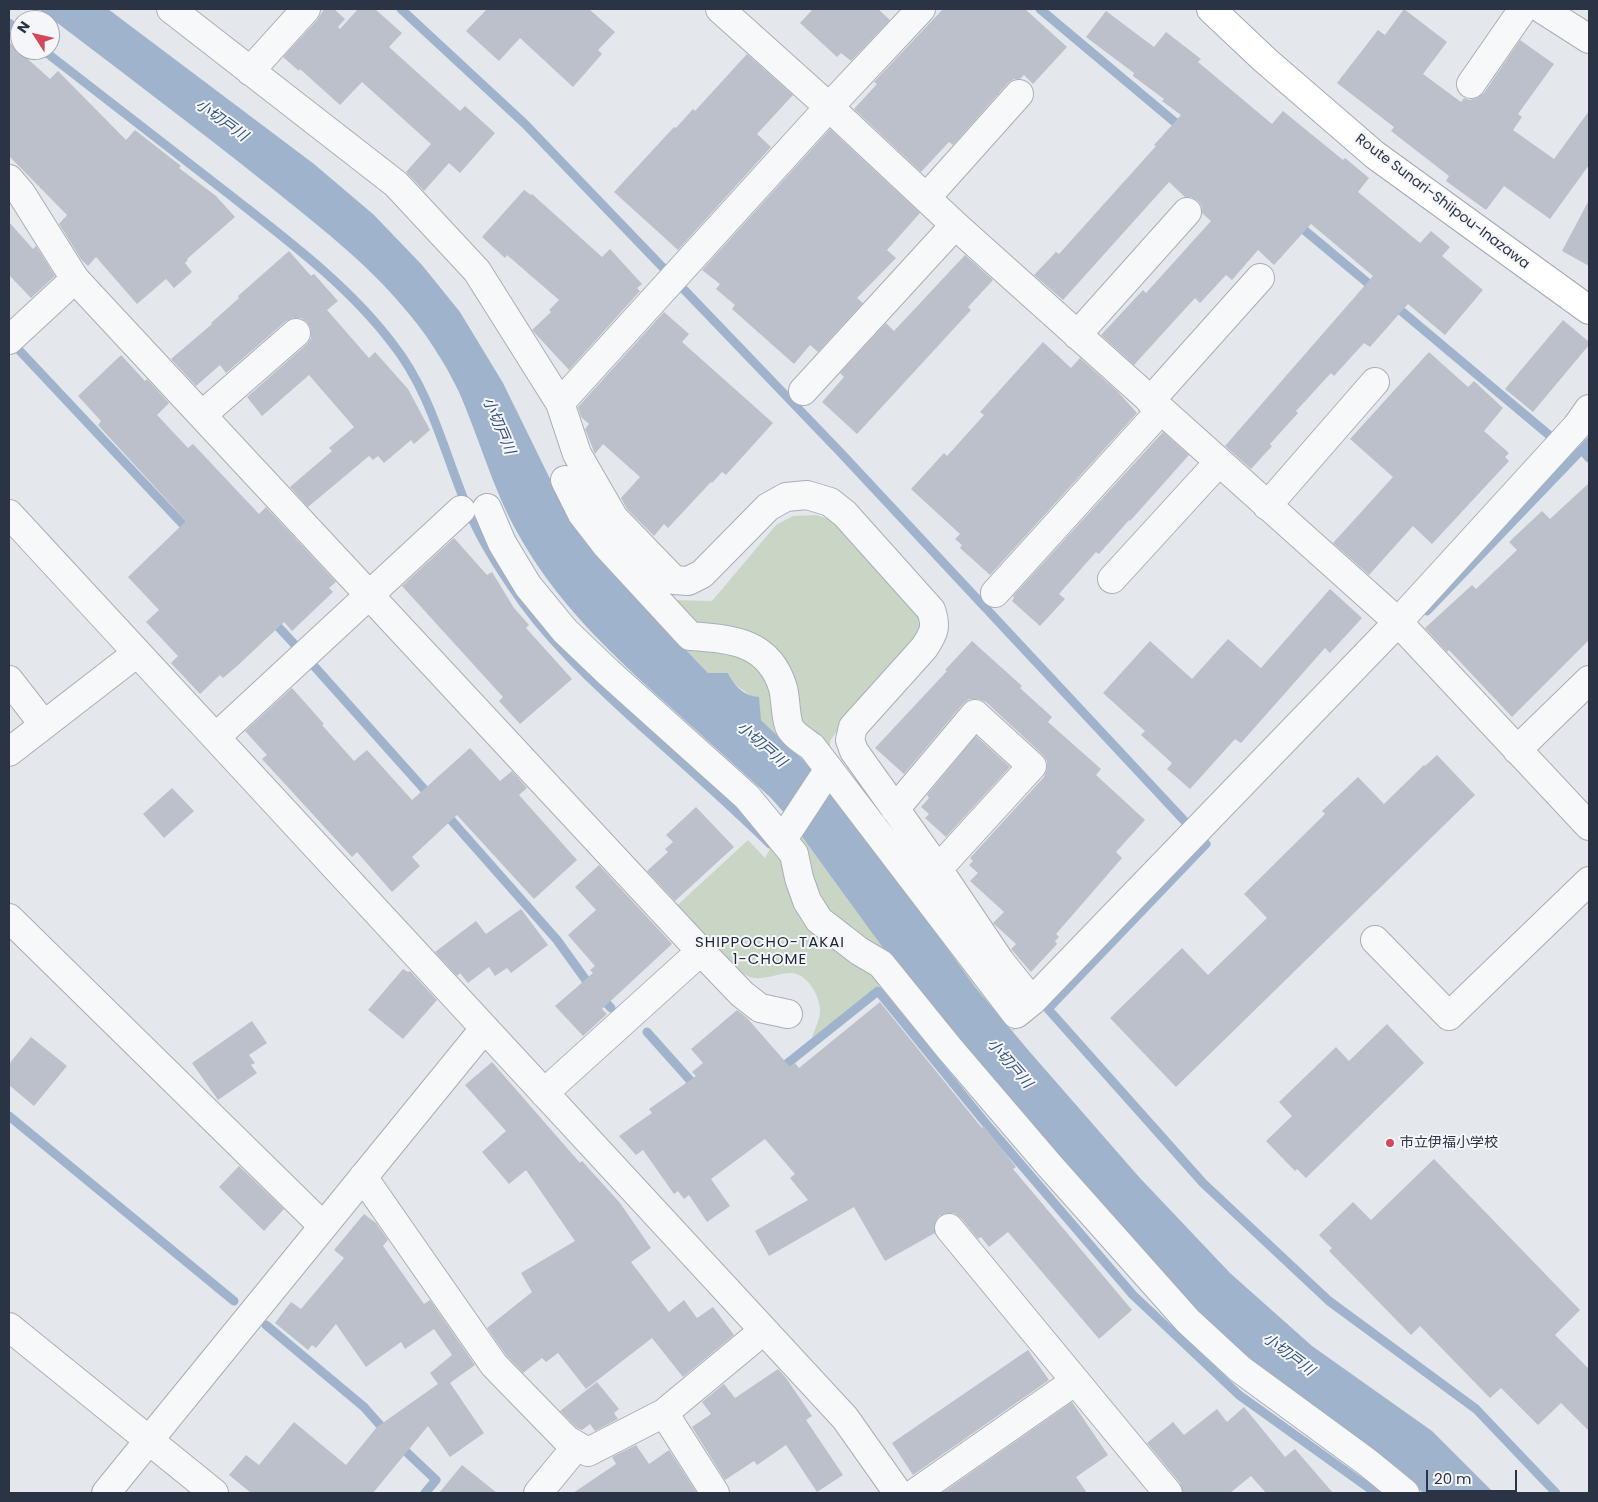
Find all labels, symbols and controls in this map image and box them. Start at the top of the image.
north arrow [10,10,60,60]
text: N [12,17,35,37]
water label: 小切戸川 [191,96,251,146]
street label: Route Sunari-Shiipou-Inazawa [1352,131,1532,273]
water label: 小切戸川 [478,395,518,457]
water label: 小切戸川 [732,719,790,771]
district label: SHIPPOCHO-TAKAI 1-CHOME [693,934,847,969]
water label: 小切戸川 [983,1035,1035,1093]
place label: 市立伊福小学校 [1400,1135,1498,1151]
marker: 市立伊福小学校 [1384,1137,1396,1149]
water label: 小切戸川 [1259,1330,1317,1380]
scale bar [1428,1460,1519,1492]
text: 20 m [1434,1468,1472,1489]

